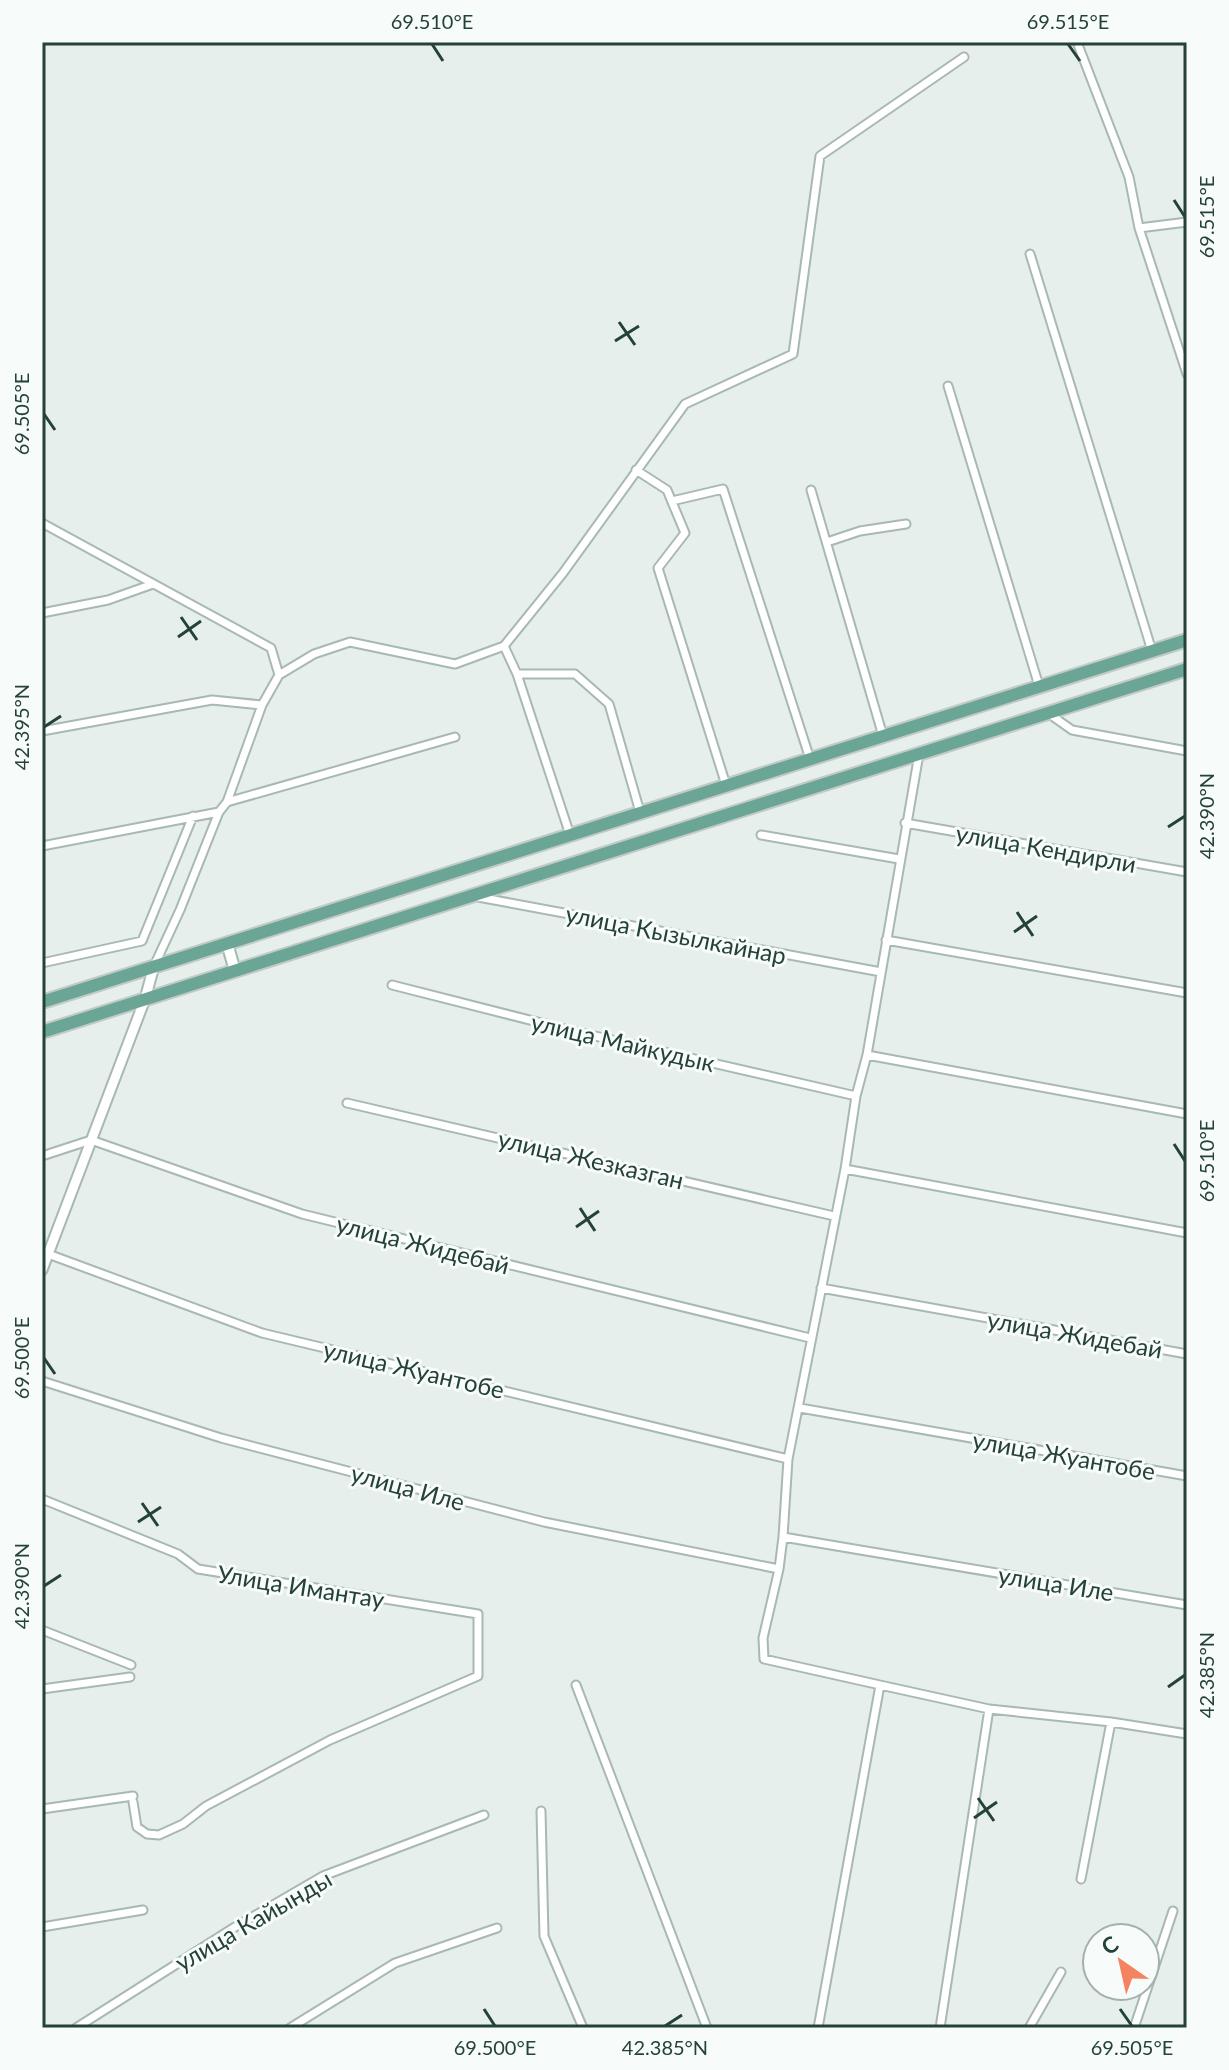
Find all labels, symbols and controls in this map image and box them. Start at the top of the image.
text: 69.510°E [391,9,473,33]
text: 69.515°E [1027,9,1109,33]
text: 69.515°E [1194,176,1218,258]
text: 69.505°E [9,373,33,455]
text: 42.395°N [9,684,33,770]
text: 42.390°N [1194,773,1218,859]
street label: улица Кендирли [954,818,1138,878]
street label: улица Кызылкайнар [563,898,789,970]
street label: улица Майкудык [528,1007,718,1077]
text: 69.510°E [1194,1120,1218,1202]
street label: улица Жезказган [495,1124,687,1194]
street label: улица Жидебай [333,1208,513,1280]
street label: улица Жидебай [985,1304,1165,1364]
text: 69.500°E [9,1317,33,1399]
street label: улица Жуантобе [321,1334,507,1404]
street label: улица Жуантобе [970,1425,1158,1485]
street label: улица Иле [348,1458,468,1516]
text: 42.390°N [9,1543,33,1629]
street label: Улица Имантау [215,1558,387,1614]
street label: улица Иле [996,1560,1116,1606]
text: 42.385°N [1194,1632,1218,1718]
street label: улица Кайынды [169,1863,337,1977]
north arrow [1081,1922,1161,2002]
text: С [1096,1929,1123,1960]
text: 69.500°E [454,2035,536,2059]
text: 42.385°N [622,2035,708,2059]
text: 69.505°E [1091,2035,1173,2059]

